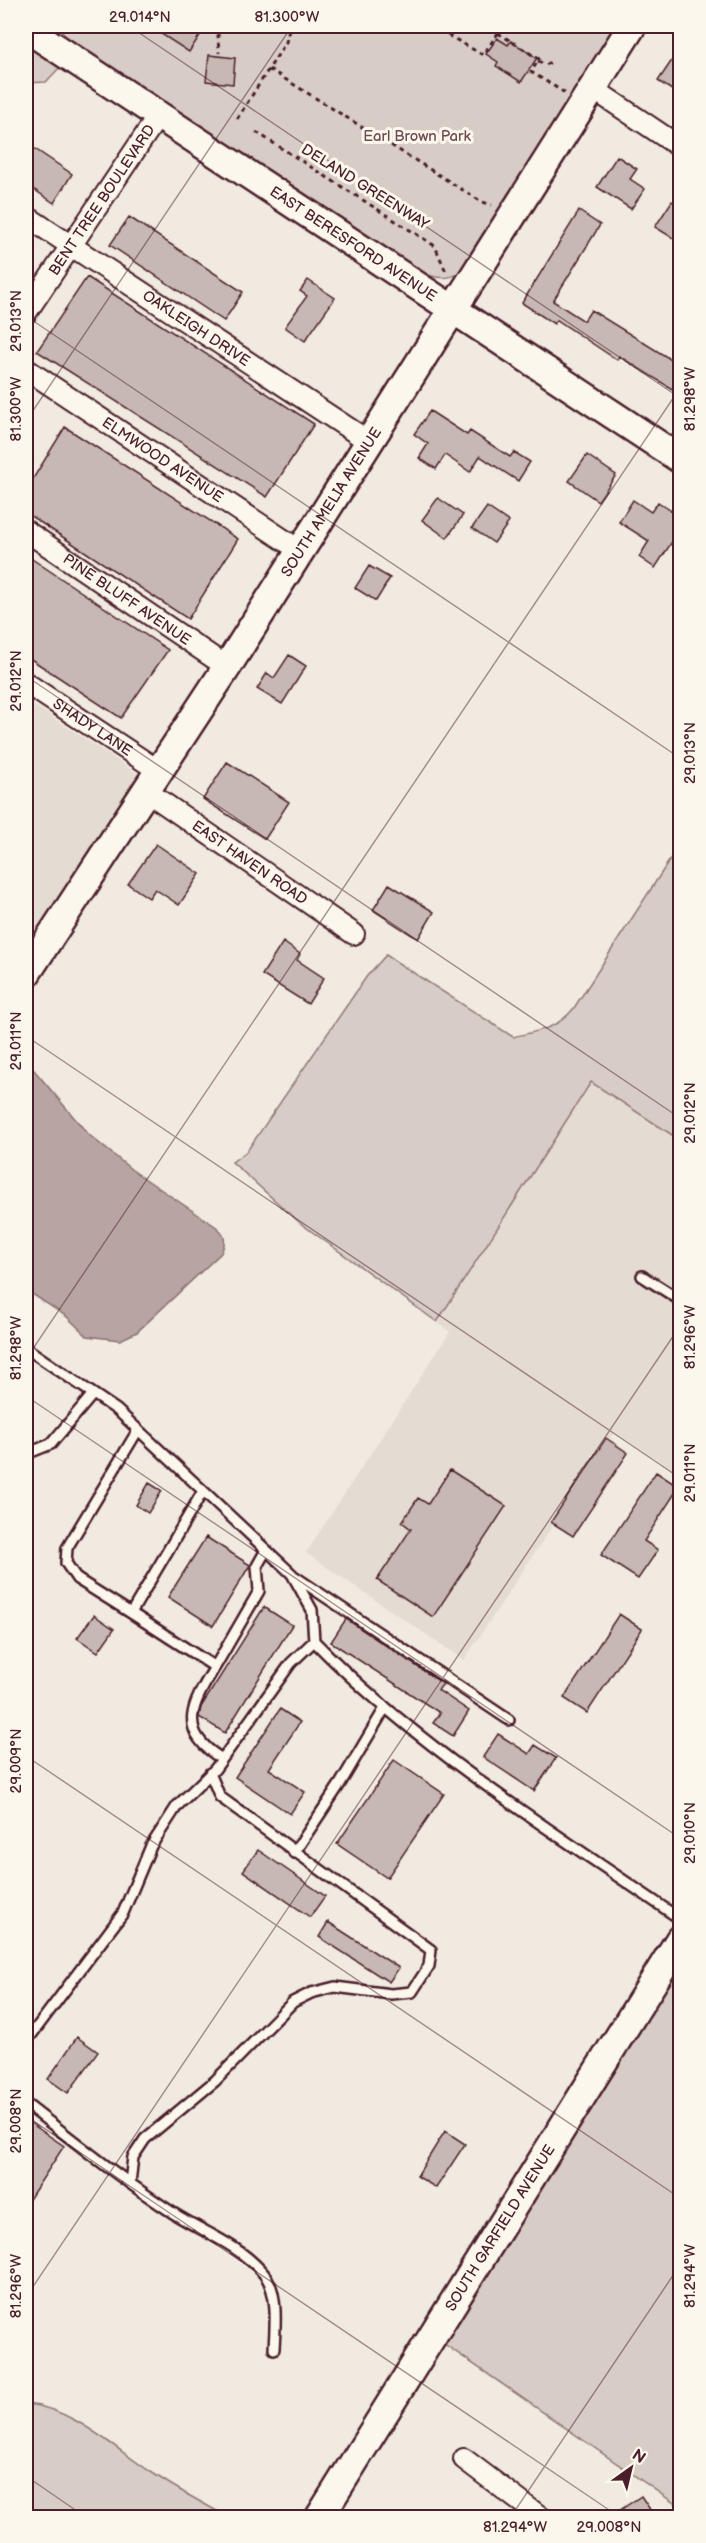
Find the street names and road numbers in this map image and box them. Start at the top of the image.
street label: BENT TREE BOULEVARD [44,121,159,279]
street label: DELAND GREENWAY [298,140,433,234]
street label: EAST BERESFORD AVENUE [266,182,440,306]
street label: OAKLEIGH DRIVE [139,286,254,370]
street label: ELMWOOD AVENUE [98,413,227,507]
street label: SOUTH AMELIA AVENUE [277,424,386,580]
street label: PINE BLUFF AVENUE [59,549,195,649]
street label: SHADY LANE [49,694,136,760]
street label: EAST HAVEN ROAD [188,816,311,909]
street label: SOUTH GARFIELD AVENUE [441,2141,559,2315]

